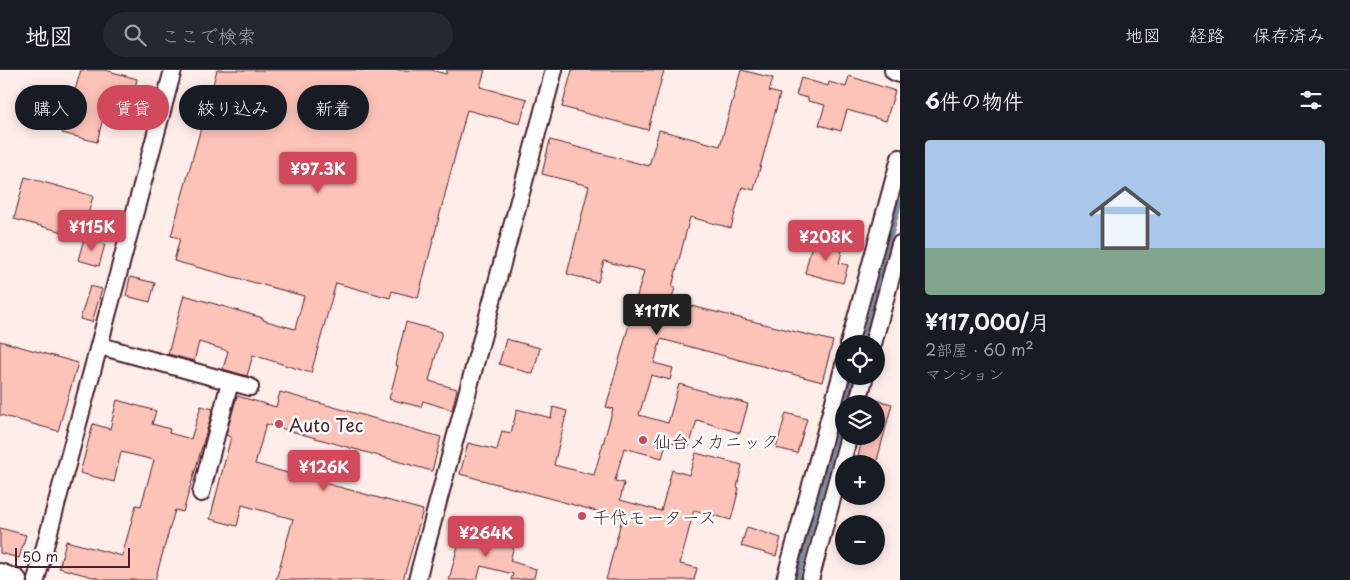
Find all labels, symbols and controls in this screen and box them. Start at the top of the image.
search box [103,12,453,57]
text: 地図 [25,17,73,53]
icon: search [121,21,149,49]
text: ここで検索 [161,21,256,49]
text: 地図 [1125,21,1161,48]
text: 経路 [1189,21,1225,48]
text: 保存済み [1253,21,1325,48]
text: 6件の物件 [925,84,1024,116]
chip: 購入 [15,85,87,130]
chip: 賃貸 [97,85,169,130]
chip: 絞り込み [179,85,287,130]
chip: 新着 [297,85,369,130]
icon: filters [1297,86,1325,114]
pin: ¥97.3K [277,152,359,194]
text: ¥97.3K [290,156,346,180]
icon: home [1080,173,1170,263]
pin: ¥115K [57,210,127,252]
text: ¥115K [69,214,115,238]
pin: ¥208K [791,220,861,262]
text: ¥208K [799,224,853,248]
pin: ¥117K [622,294,692,336]
text: ¥117K [634,298,680,322]
text: ¥117,000/月 [925,305,1050,337]
map controls [835,335,885,565]
button: locate [835,335,885,385]
text: 2部屋 · 60 m² [925,337,1034,361]
text: マンション [925,361,1004,385]
button: layers [835,395,885,445]
place label: Auto Tec [289,411,363,438]
marker: Auto Tec [273,418,285,430]
place label: 仙台メカニック [653,427,779,454]
marker: 仙台メカニック [637,434,649,446]
pin: ¥126K [289,450,359,492]
text: ¥126K [299,454,349,478]
button: + [835,455,885,505]
place label: 千代モータース [592,503,717,530]
marker: 千代モータース [576,510,588,522]
button: − [835,515,885,565]
pin: ¥264K [451,516,521,558]
text: ¥264K [459,520,513,544]
scale bar [15,545,130,568]
text: 50 m [22,546,58,567]

